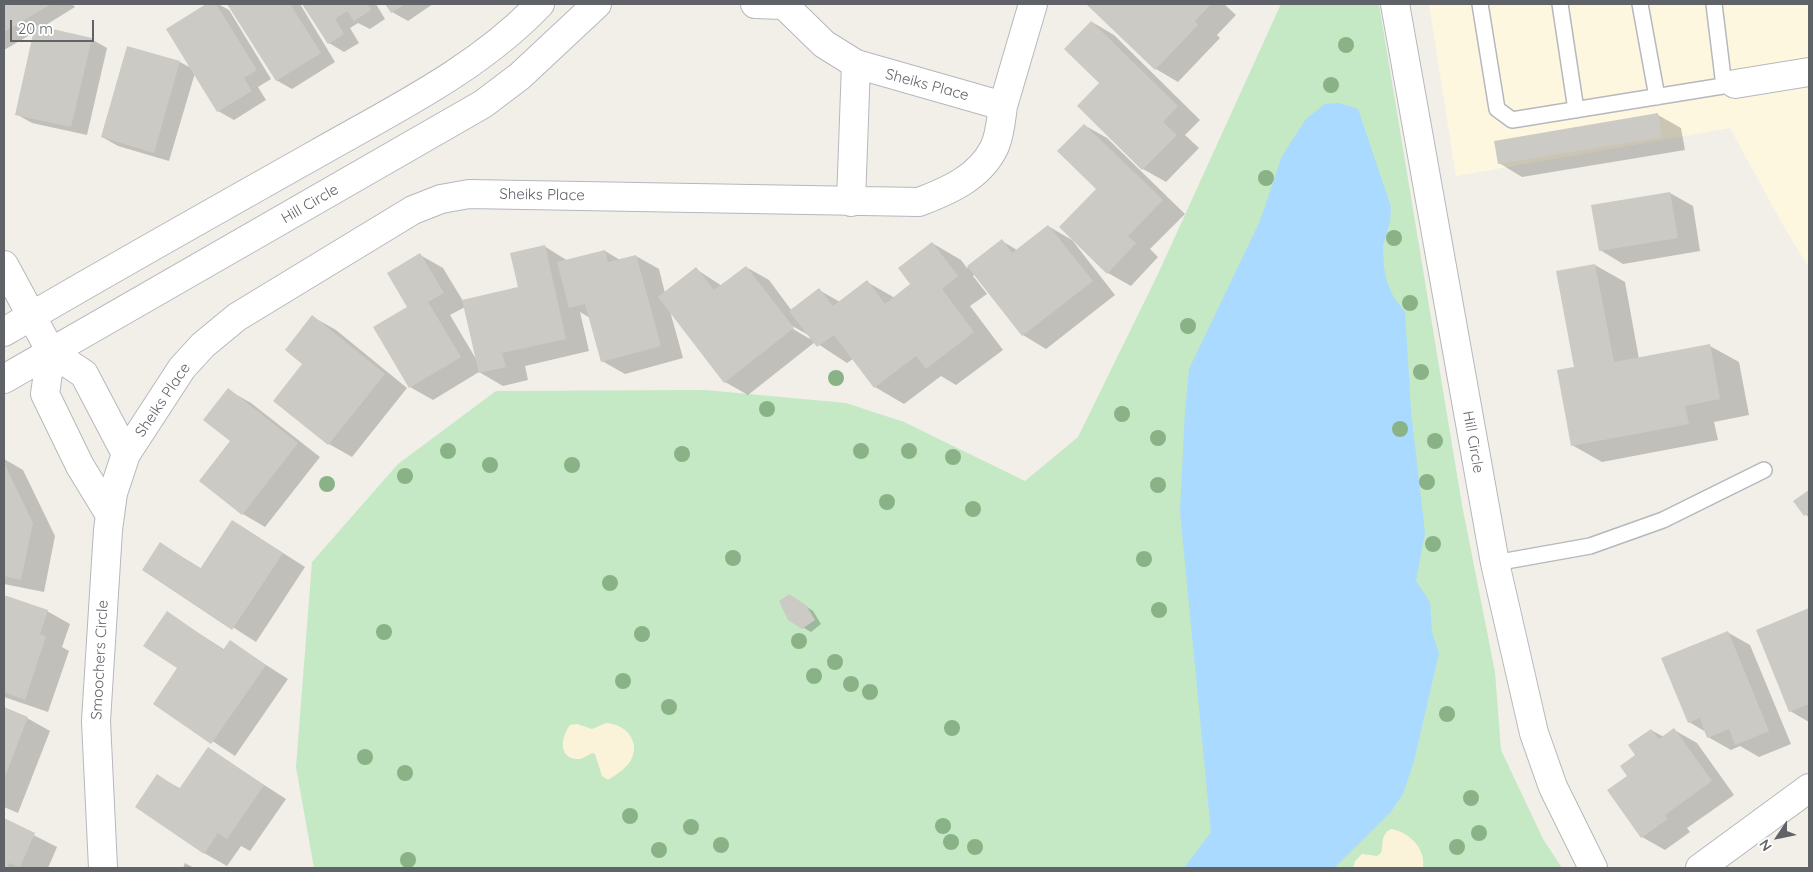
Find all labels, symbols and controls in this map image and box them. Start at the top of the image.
scale bar [12,10,96,42]
text: 20 m [18,19,53,38]
street label: Sheiks Place [883,65,971,105]
street label: Hill Circle [278,180,342,228]
street label: Sheiks Place [499,185,585,205]
street label: Sheiks Place [132,360,194,440]
street label: Hill Circle [1459,409,1487,475]
street label: Smoochers Circle [88,600,112,720]
north arrow [1753,812,1803,862]
text: N [1755,836,1776,855]

